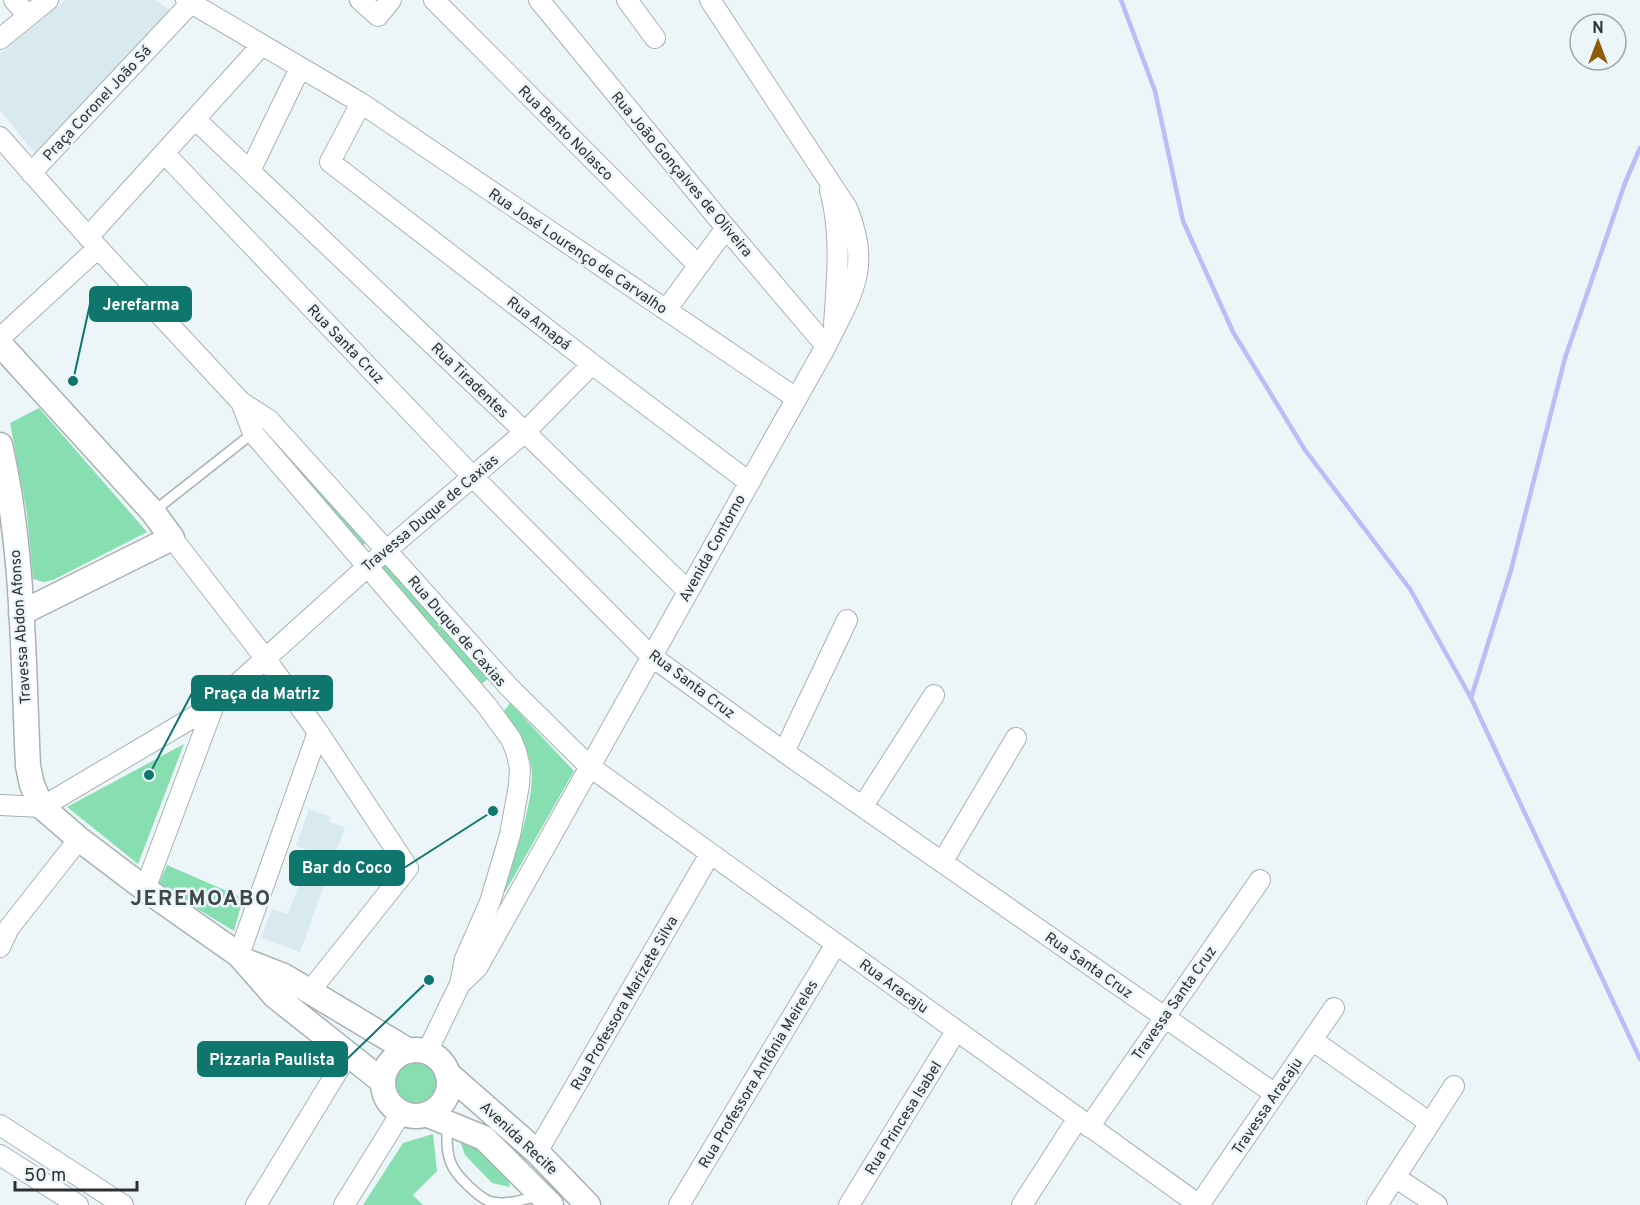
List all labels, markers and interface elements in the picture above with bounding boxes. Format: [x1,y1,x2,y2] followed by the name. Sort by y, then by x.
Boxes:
[1568,12,1628,72] north arrow
[1592,19,1604,39] text: N
[40,42,157,166] street label: Praça Coronel João Sá
[513,82,617,186] street label: Rua Bento Nolasco
[606,88,756,262] street label: Rua João Gonçalves de Oliveira
[484,185,670,319] street label: Rua José Lourenço de Carvalho
[90,287,191,321] callout: Jerefarma
[502,293,574,355] street label: Rua Amapá
[103,296,180,316] text: Jerefarma
[302,301,388,389] street label: Rua Santa Cruz
[426,339,512,423] street label: Rua Tiradentes
[359,451,503,577] street label: Travessa Duque de Caxias
[676,492,751,606] street label: Avenida Contorno
[7,549,36,705] street label: Travessa Abdon Afonso
[402,573,509,691] street label: Rua Duque de Caxias
[644,647,738,724] street label: Rua Santa Cruz
[192,676,332,710] callout: Praça da Matriz
[204,685,320,705] text: Praça da Matriz
[290,851,404,885] callout: Bar do Coco
[302,859,392,879] text: Bar do Coco
[130,886,272,913] district label: JEREMOABO
[567,913,683,1094] street label: Rua Professora Marizete Silva
[1040,929,1136,1004] street label: Rua Santa Cruz
[1129,943,1222,1065] street label: Travessa Santa Cruz
[855,956,931,1019] street label: Rua Aracaju
[695,977,823,1172] street label: Rua Professora Antônia Meireles
[198,1042,347,1076] callout: Pizzaria Paulista
[209,1051,335,1071] text: Pizzaria Paulista
[1229,1055,1308,1159] street label: Travessa Aracaju
[862,1058,947,1179] street label: Rua Princesa Isabel
[475,1098,561,1180] street label: Avenida Recife
[15,1154,136,1192] scale bar
[24,1165,66,1188] text: 50 m

